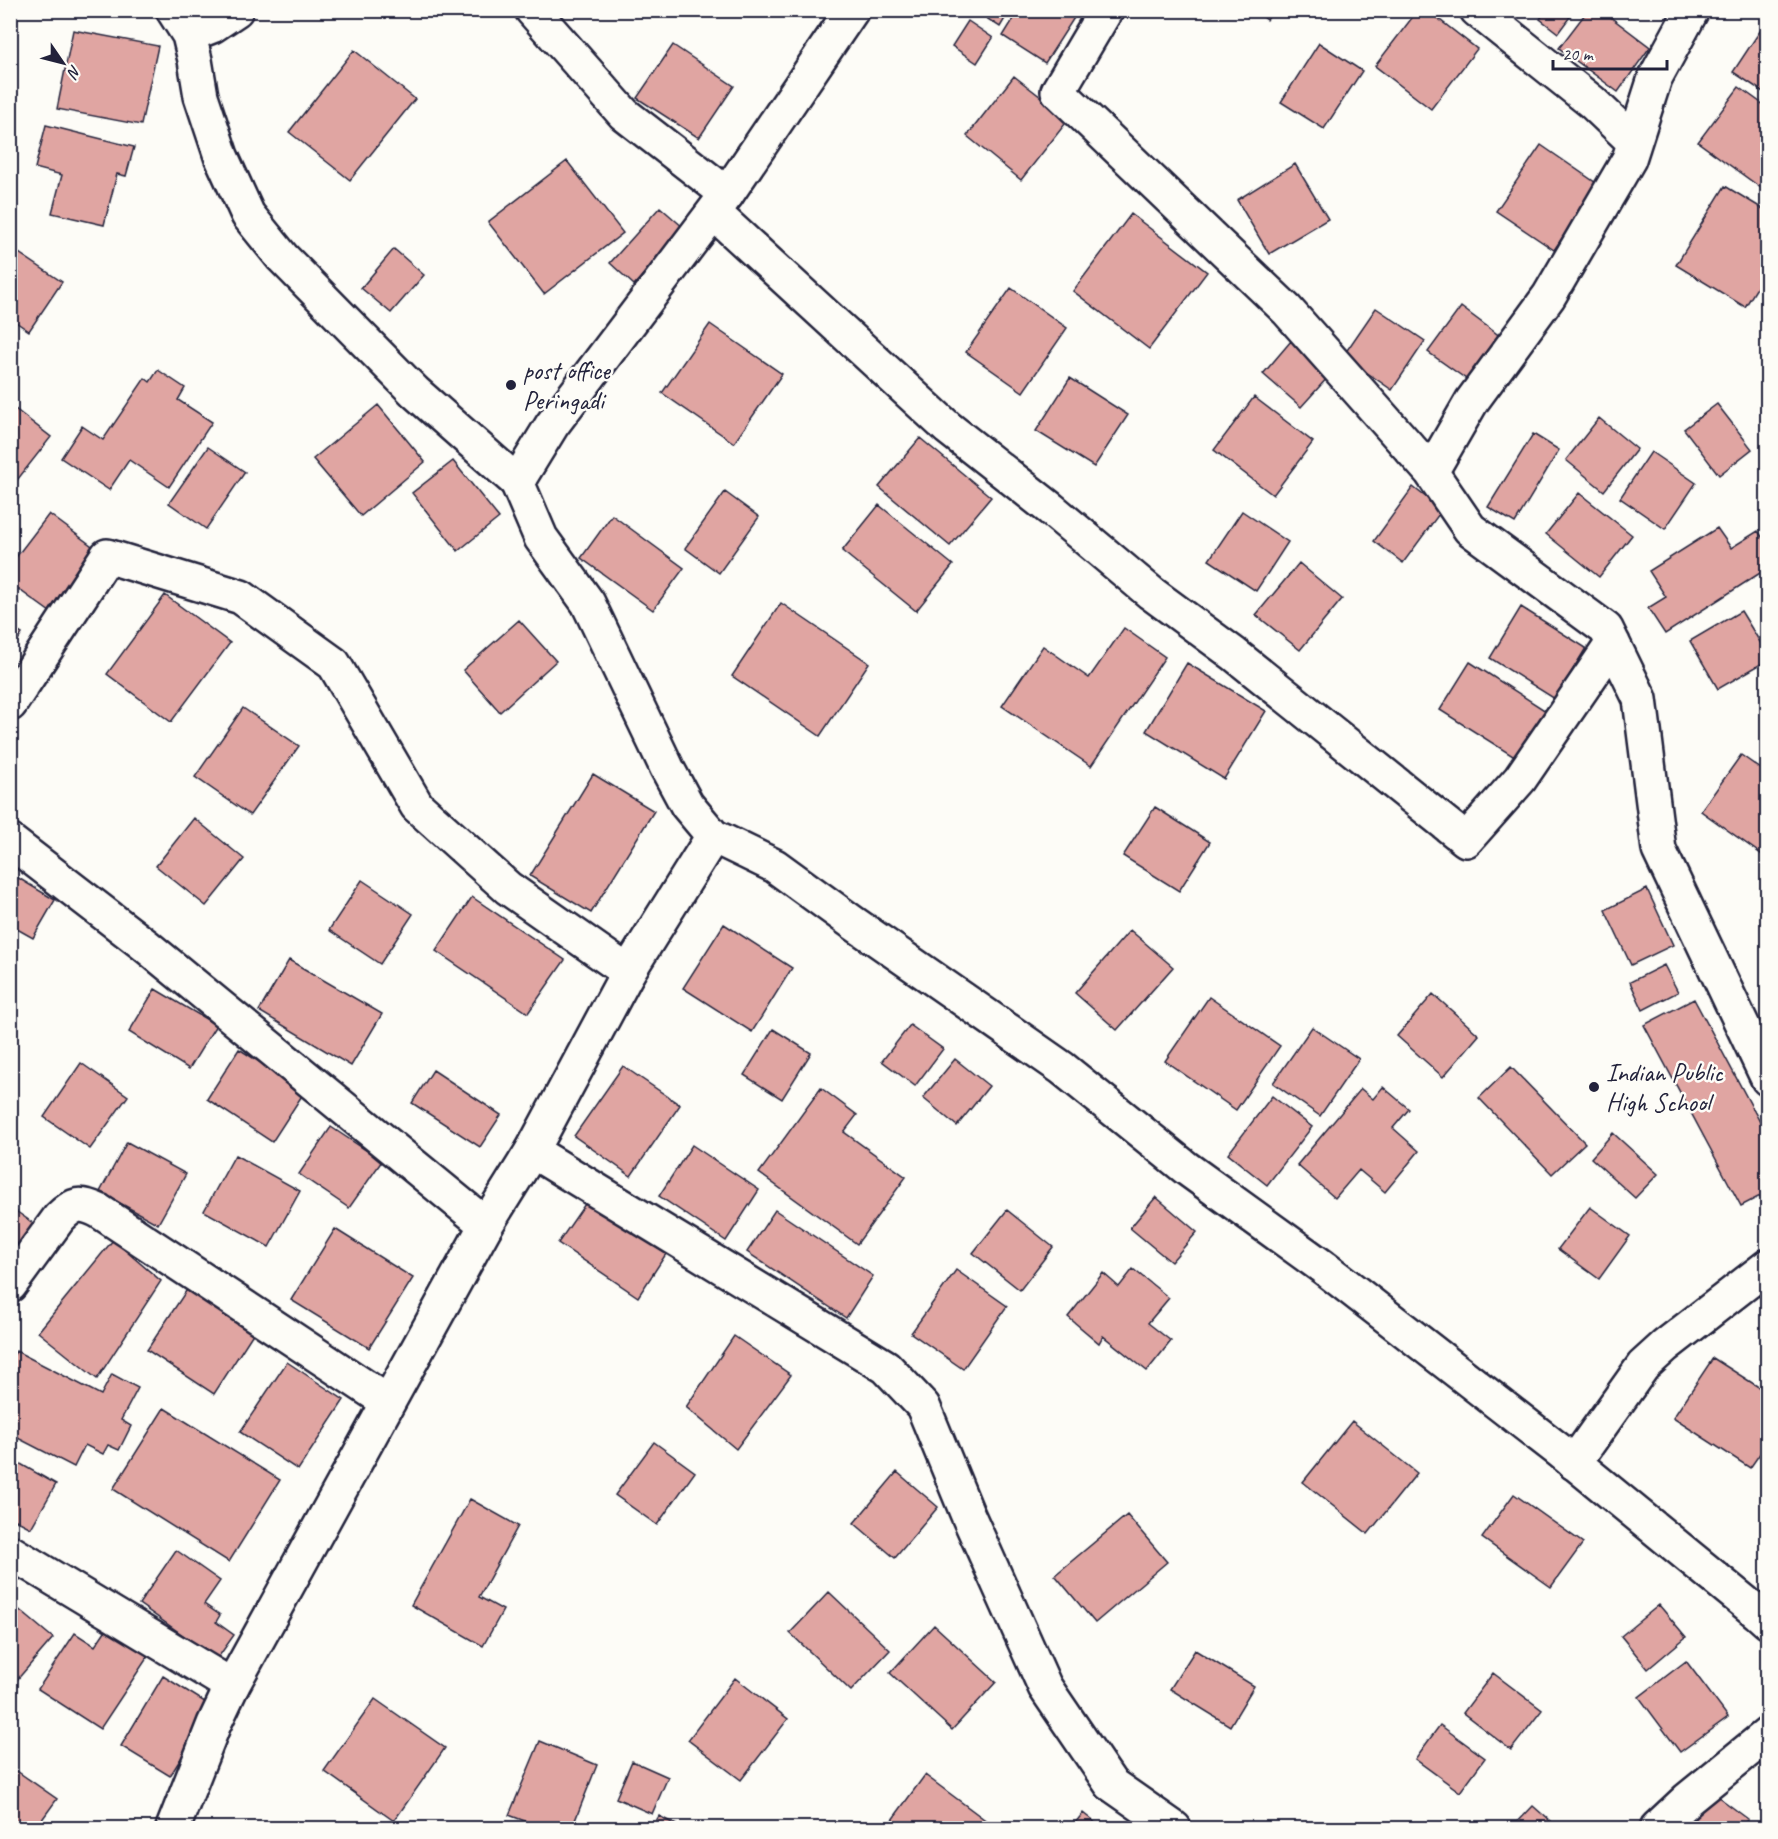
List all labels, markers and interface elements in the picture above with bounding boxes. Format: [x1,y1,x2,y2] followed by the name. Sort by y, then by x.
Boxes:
[33,33,93,93] north arrow
[1553,33,1667,71] scale bar
[1562,43,1595,65] text: 20 m
[62,61,86,83] text: N
[523,354,611,417] place label: post office Peringadi
[504,378,518,392] marker: post office Peringadi
[1606,1056,1724,1119] place label: Indian Public High School
[1587,1080,1601,1094] marker: Indian Public High School

